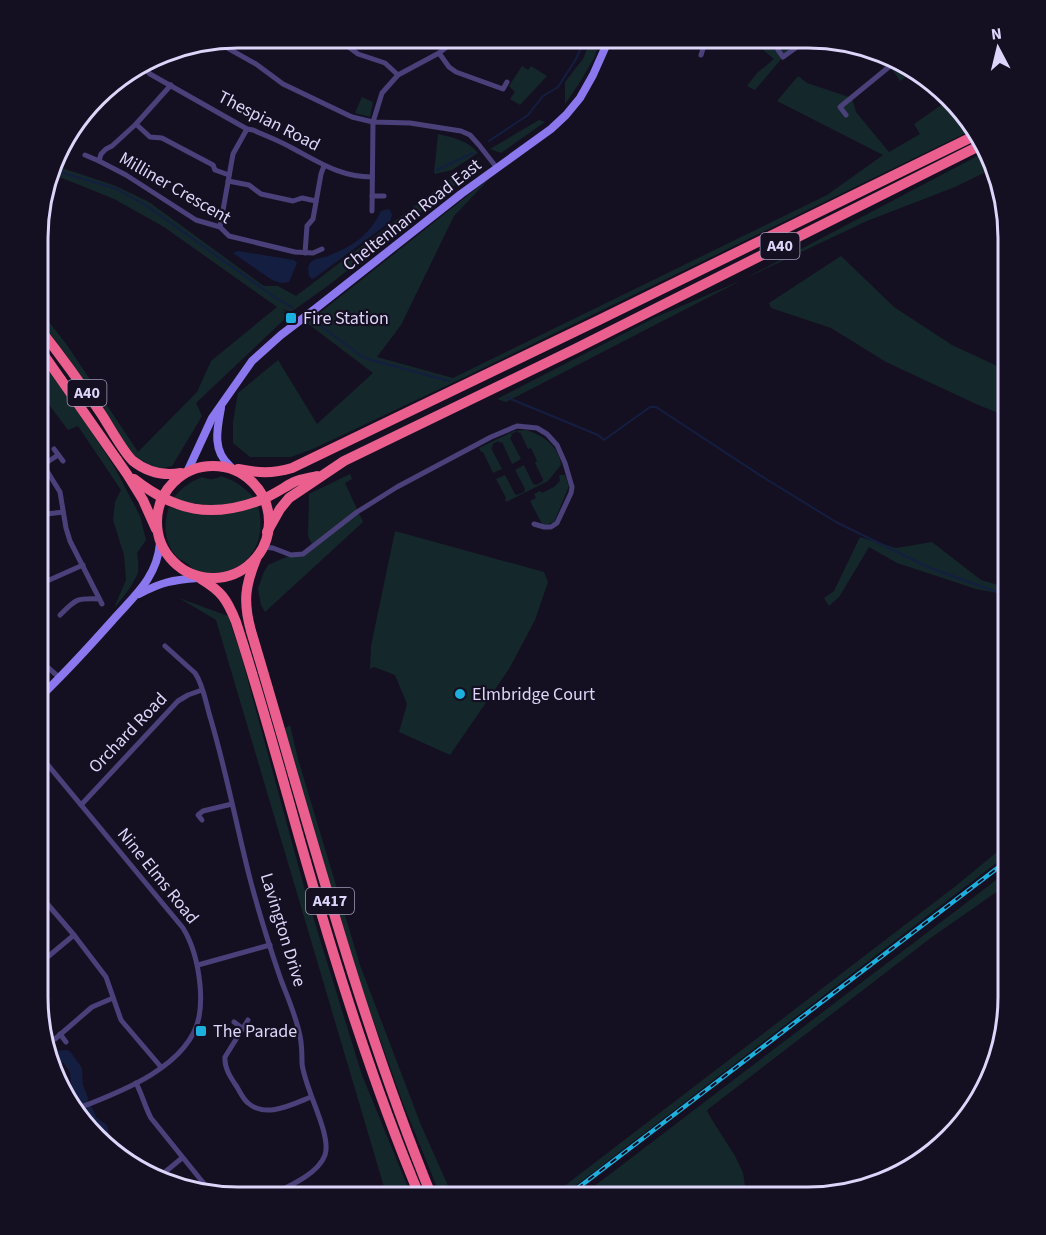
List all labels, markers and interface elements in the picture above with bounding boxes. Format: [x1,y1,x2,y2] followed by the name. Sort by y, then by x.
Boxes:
[968,18,1028,78] north arrow
[990,23,1003,46] text: N
[214,85,324,157] street label: Thespian Road
[115,146,235,230] street label: Milliner Crescent
[337,153,487,277] street label: Cheltenham Road East
[760,233,800,259] road number: A40
[303,306,389,331] place label: Fire Station
[284,311,298,325] marker: Fire Station
[68,380,106,406] road number: A40
[472,682,595,707] place label: Elmbridge Court
[83,687,173,779] street label: Orchard Road
[453,687,467,701] marker: Elmbridge Court
[111,823,205,929] street label: Nine Elms Road
[254,870,312,990] street label: Lavington Drive
[306,888,354,914] road number: A417
[213,1019,297,1044] place label: The Parade
[194,1024,208,1038] marker: The Parade

